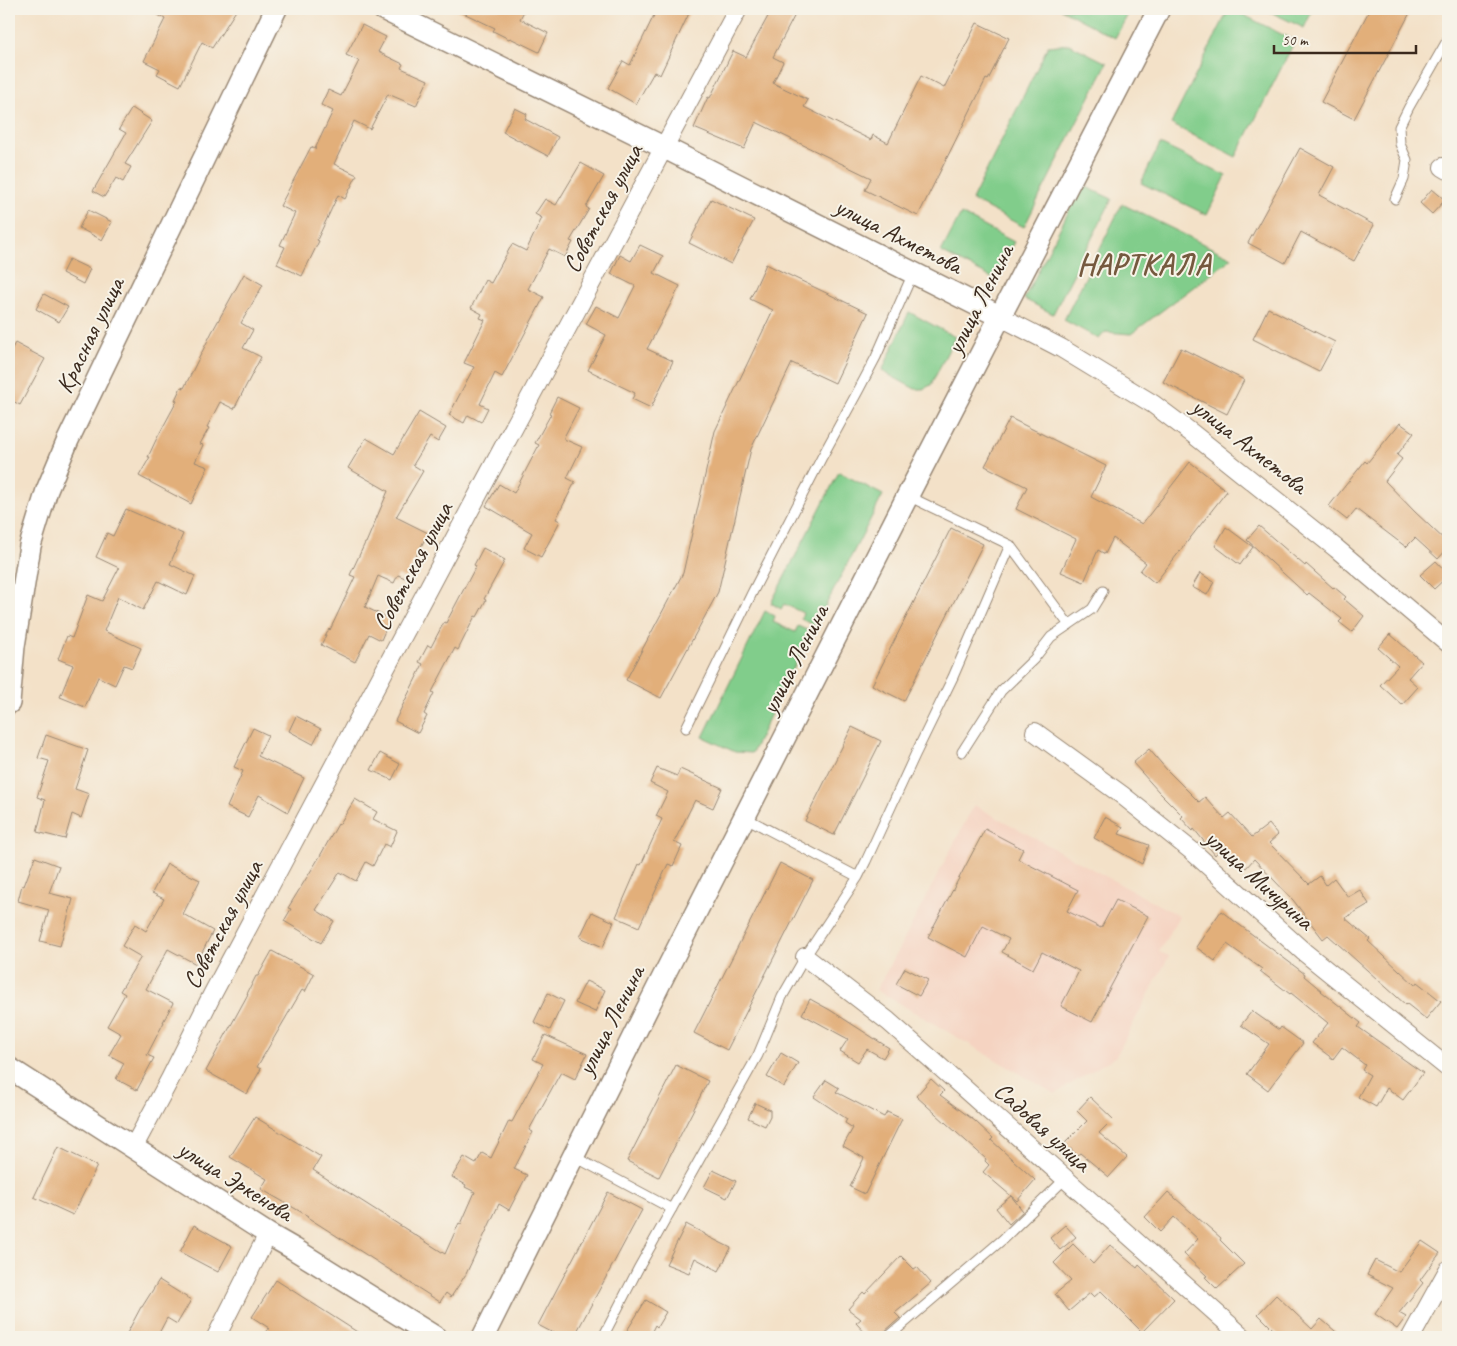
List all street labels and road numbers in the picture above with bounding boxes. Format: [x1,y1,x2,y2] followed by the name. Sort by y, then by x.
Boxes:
[556,137,651,278] street label: Советская улица
[828,189,970,283] street label: улица Ахметова
[938,237,1022,361] street label: улица Ленина
[48,270,133,399] street label: Красная улица
[1183,389,1316,503] street label: улица Ахметова
[366,495,461,636] street label: Советская улица
[753,597,837,721] street label: улица Ленина
[1197,821,1322,939] street label: улица Мичурина
[176,853,271,994] street label: Советская улица
[569,958,653,1082] street label: улица Ленина
[987,1075,1099,1180] street label: Садовая улица
[170,1132,301,1230] street label: улица Эркенова

